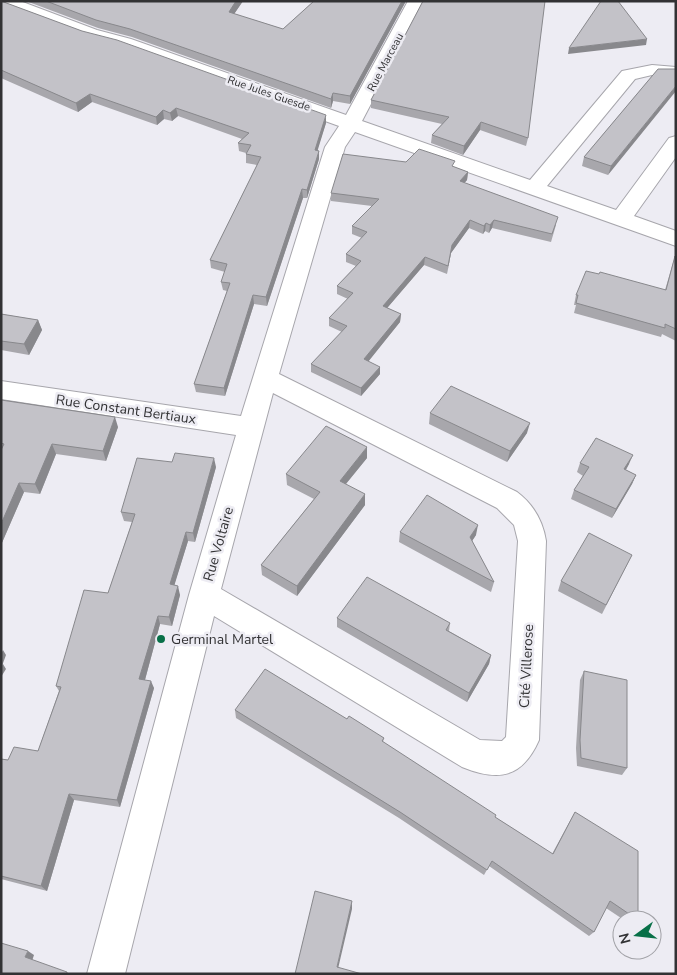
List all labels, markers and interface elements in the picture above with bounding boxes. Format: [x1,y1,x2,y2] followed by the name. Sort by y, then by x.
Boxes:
[364,30,407,94] street label: Rue Marceau
[225,72,312,115] street label: Rue Jules Guesde
[55,390,198,429] street label: Rue Constant Bertiaux
[199,505,238,584] street label: Rue Voltaire
[515,624,538,708] street label: Cité Villerose
[171,630,274,649] place label: Germinal Martel
[155,633,167,645] marker: Germinal Martel
[612,910,662,960] north arrow
[614,931,635,946] text: N

